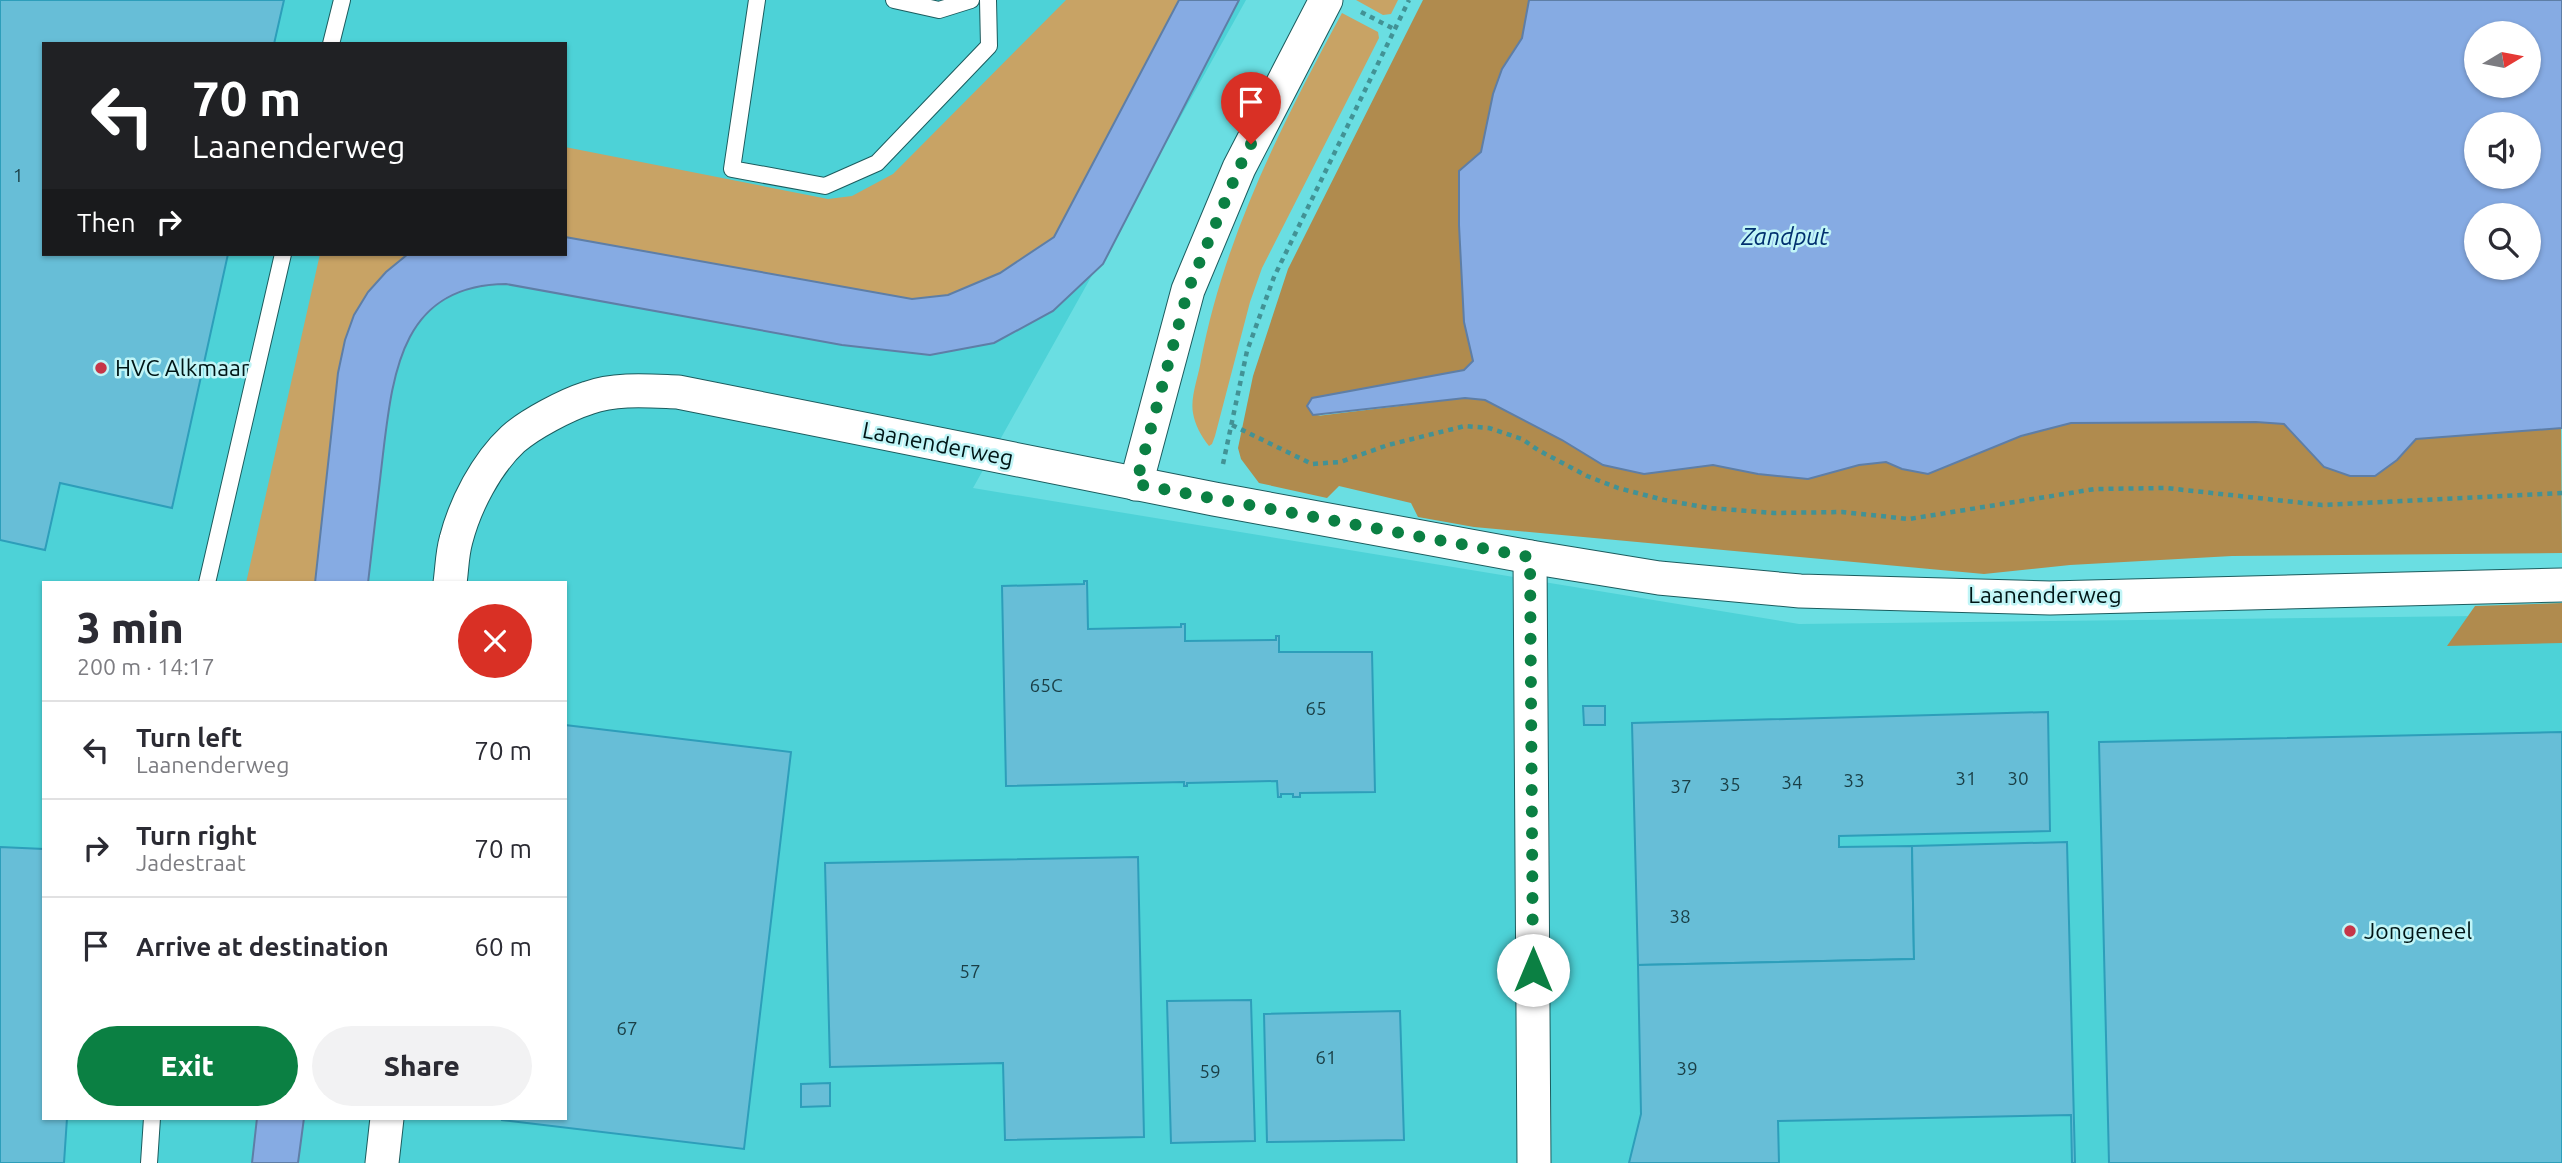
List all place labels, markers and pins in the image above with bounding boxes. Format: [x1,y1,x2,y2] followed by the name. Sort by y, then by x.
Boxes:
[1221,72,1281,144] pin
[115,355,250,380] place label: HVC Alkmaar
[93,360,109,376] marker: HVC Alkmaar
[2364,918,2472,943] place label: Jongeneel
[2342,923,2358,939] marker: Jongeneel

